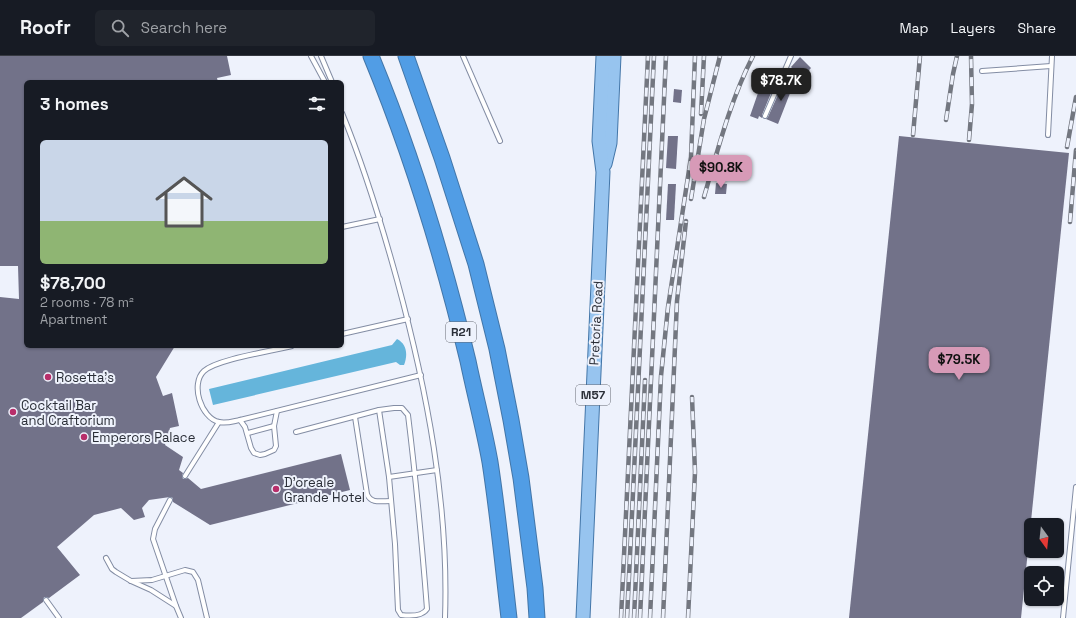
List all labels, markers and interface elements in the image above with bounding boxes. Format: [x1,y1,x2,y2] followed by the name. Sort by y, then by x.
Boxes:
[95,10,375,46] search box
[20,15,71,40] text: Roofr
[109,17,131,39] icon: search
[141,18,227,37] text: Search here
[899,19,929,37] text: Map
[951,19,995,37] text: Layers
[1017,19,1056,37] text: Share
[748,68,814,102] pin: $78.7K
[760,72,802,89] text: $78.7K
[40,93,109,115] text: 3 homes
[306,93,328,115] icon: filters
[688,155,754,189] pin: $90.8K
[699,159,743,176] text: $90.8K
[148,166,220,238] icon: home
[40,272,106,294] text: $78,700
[585,280,607,366] street label: Pretoria Road
[40,294,134,311] text: 2 rooms · 78 m²
[40,311,108,328] text: Apartment
[446,322,476,342] road number: R21
[926,347,992,381] pin: $79.5K
[938,351,980,368] text: $79.5K
[56,369,114,386] place label: Rosetta's
[43,372,53,382] marker: Rosetta's
[576,385,610,405] road number: M57
[21,397,115,429] place label: Cocktail Bar and Craftorium
[8,407,18,417] marker: Cocktail Bar and Craftorium
[92,429,195,446] place label: Emperors Palace
[79,432,89,442] marker: Emperors Palace
[284,474,365,506] place label: D'oreale Grande Hotel
[271,484,281,494] marker: D'oreale Grande Hotel
[1024,518,1064,558] north arrow
[1024,518,1064,606] map controls
[1024,566,1064,606] button: locate

